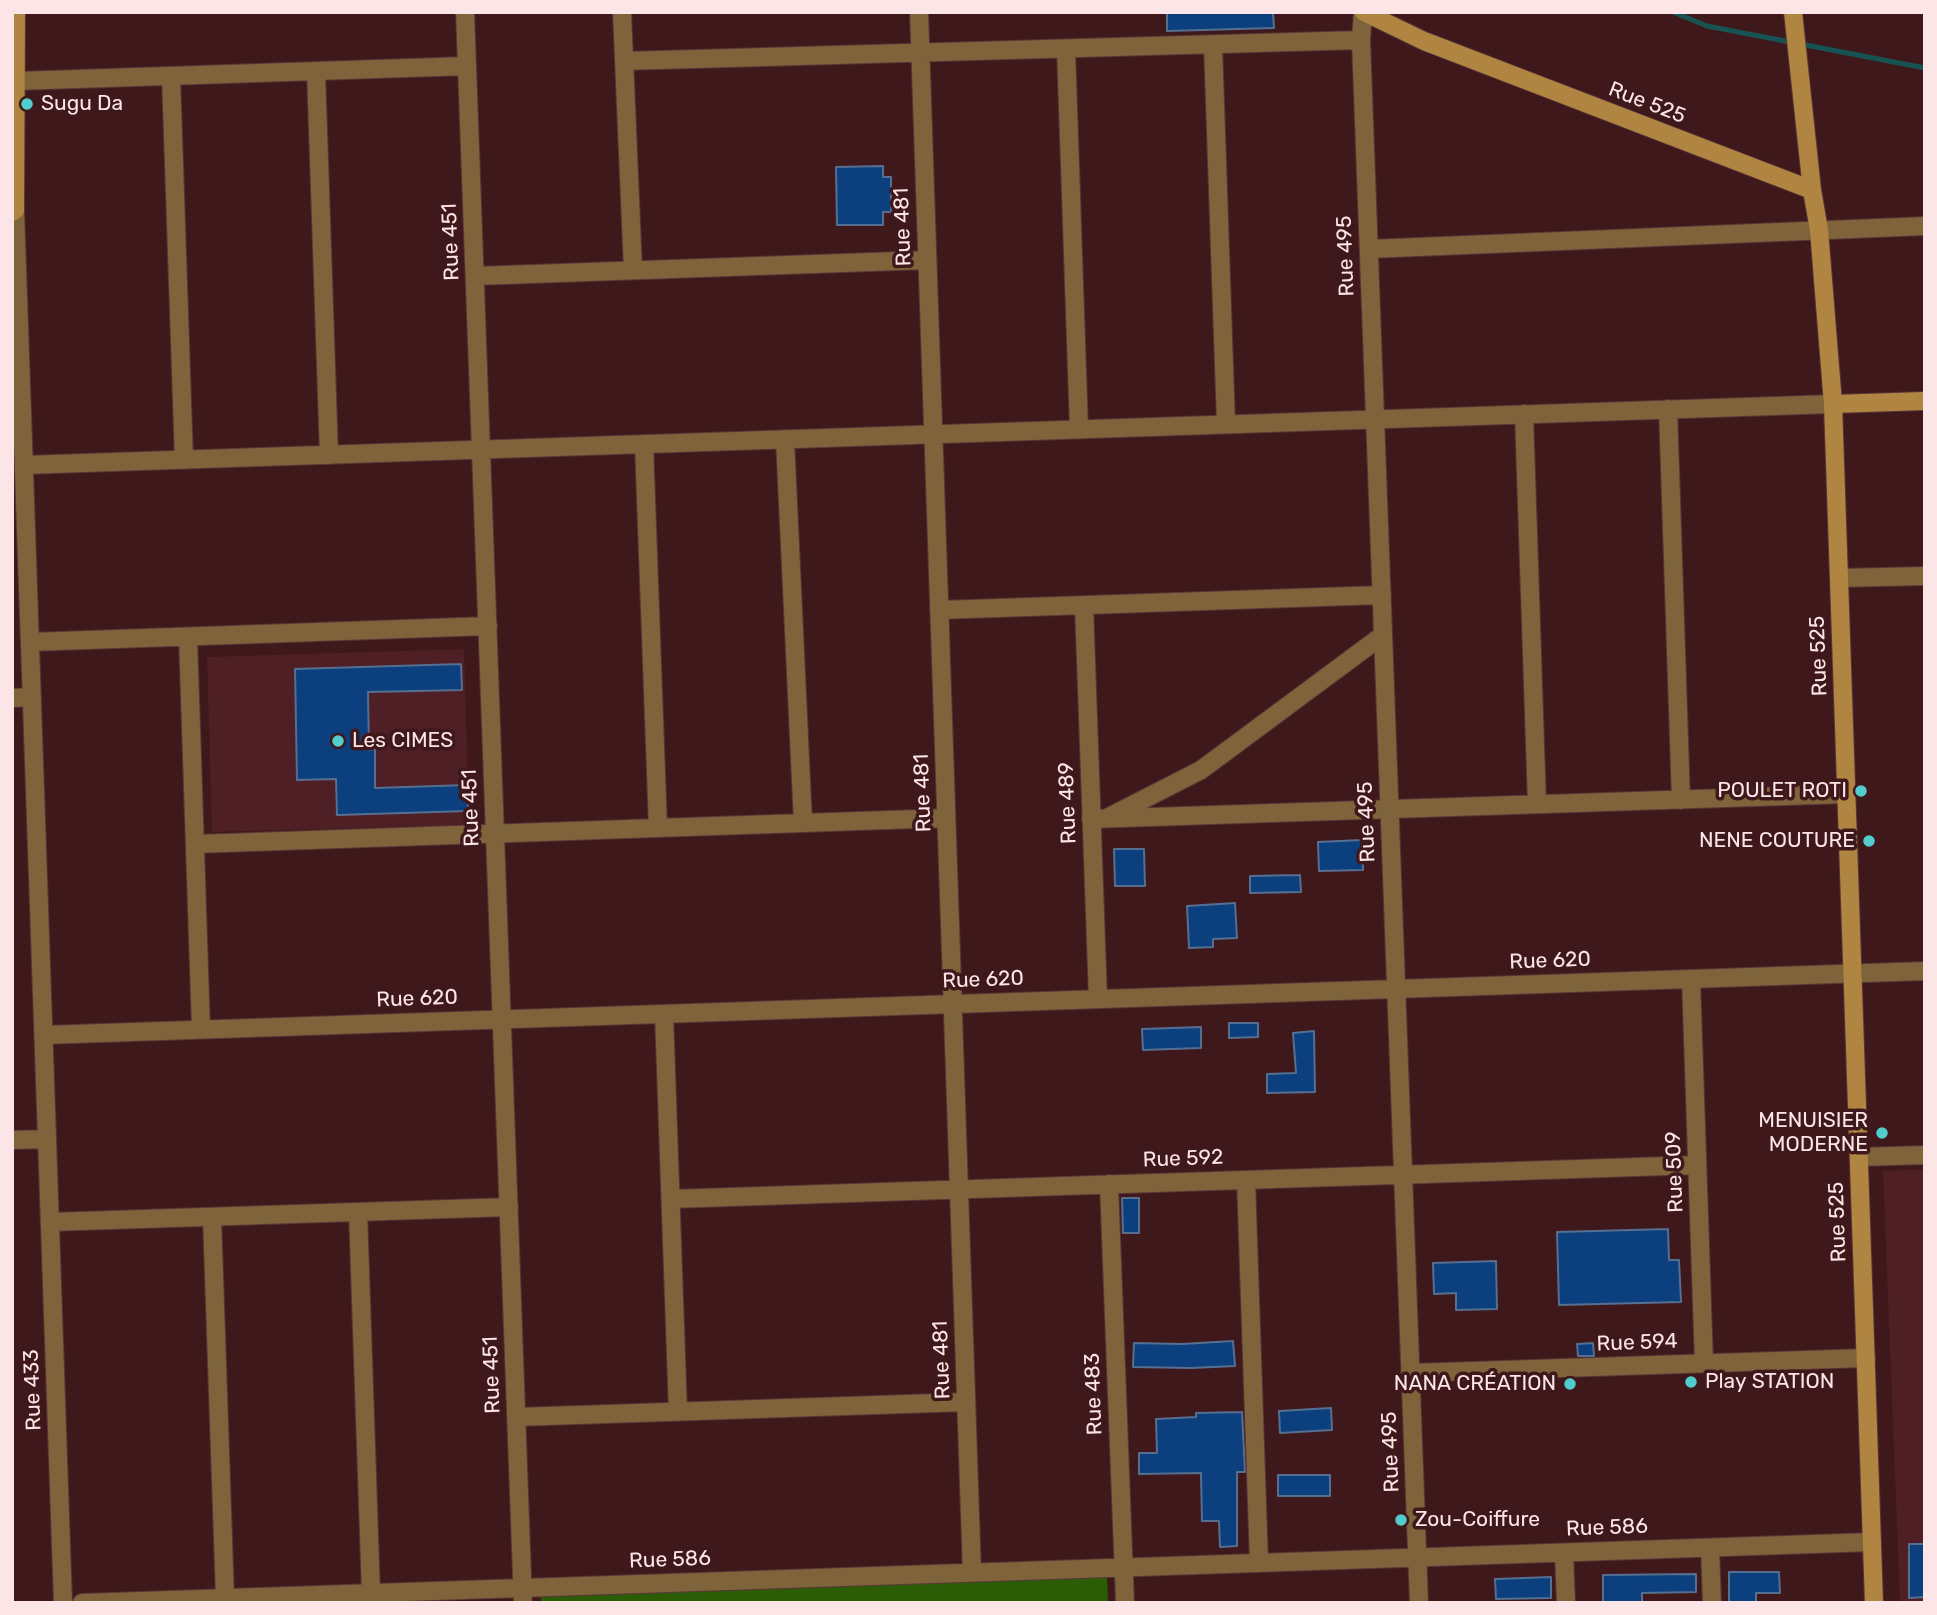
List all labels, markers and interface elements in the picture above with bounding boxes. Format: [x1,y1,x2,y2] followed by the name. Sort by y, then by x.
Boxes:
[1605,77,1689,129] street label: Rue 525
[41,91,123,117] place label: Sugu Da
[19,96,35,112] marker: Sugu Da
[889,187,917,267] street label: Rue 481
[437,203,465,281] street label: Rue 451
[1332,215,1360,297] street label: Rue 495
[1805,615,1833,697] street label: Rue 525
[352,728,453,754] place label: Les CIMES
[330,733,346,749] marker: Les CIMES
[909,753,937,833] street label: Rue 481
[1054,762,1082,844] street label: Rue 489
[457,769,485,847] street label: Rue 451
[1717,778,1847,804] place label: POULET ROTI
[1353,781,1381,863] street label: Rue 495
[1853,783,1869,799] marker: POULET ROTI
[1699,828,1855,854] place label: NENE COUTURE
[1861,833,1877,849] marker: NENE COUTURE
[1509,947,1591,975] street label: Rue 620
[942,966,1024,994] street label: Rue 620
[376,985,458,1013] street label: Rue 620
[1758,1108,1868,1158] place label: MENUISIER MODERNE
[1874,1125,1890,1141] marker: MENUISIER MODERNE
[1661,1131,1689,1213] street label: Rue 509
[1142,1145,1224,1173] street label: Rue 592
[1824,1181,1852,1263] street label: Rue 525
[928,1320,956,1400] street label: Rue 481
[1596,1329,1678,1357] street label: Rue 594
[478,1336,506,1414] street label: Rue 451
[19,1349,47,1431] street label: Rue 433
[1080,1352,1108,1436] street label: Rue 483
[1705,1369,1834,1395] place label: Play STATION
[1394,1371,1556,1397] place label: NANA CRÉATION
[1683,1374,1699,1390] marker: Play STATION
[1562,1376,1578,1392] marker: NANA CRÉATION
[1377,1411,1405,1493] street label: Rue 495
[1415,1507,1540,1533] place label: Zou-Coiffure
[1393,1512,1409,1528] marker: Zou-Coiffure
[1566,1514,1648,1542] street label: Rue 586
[629,1546,711,1574] street label: Rue 586

